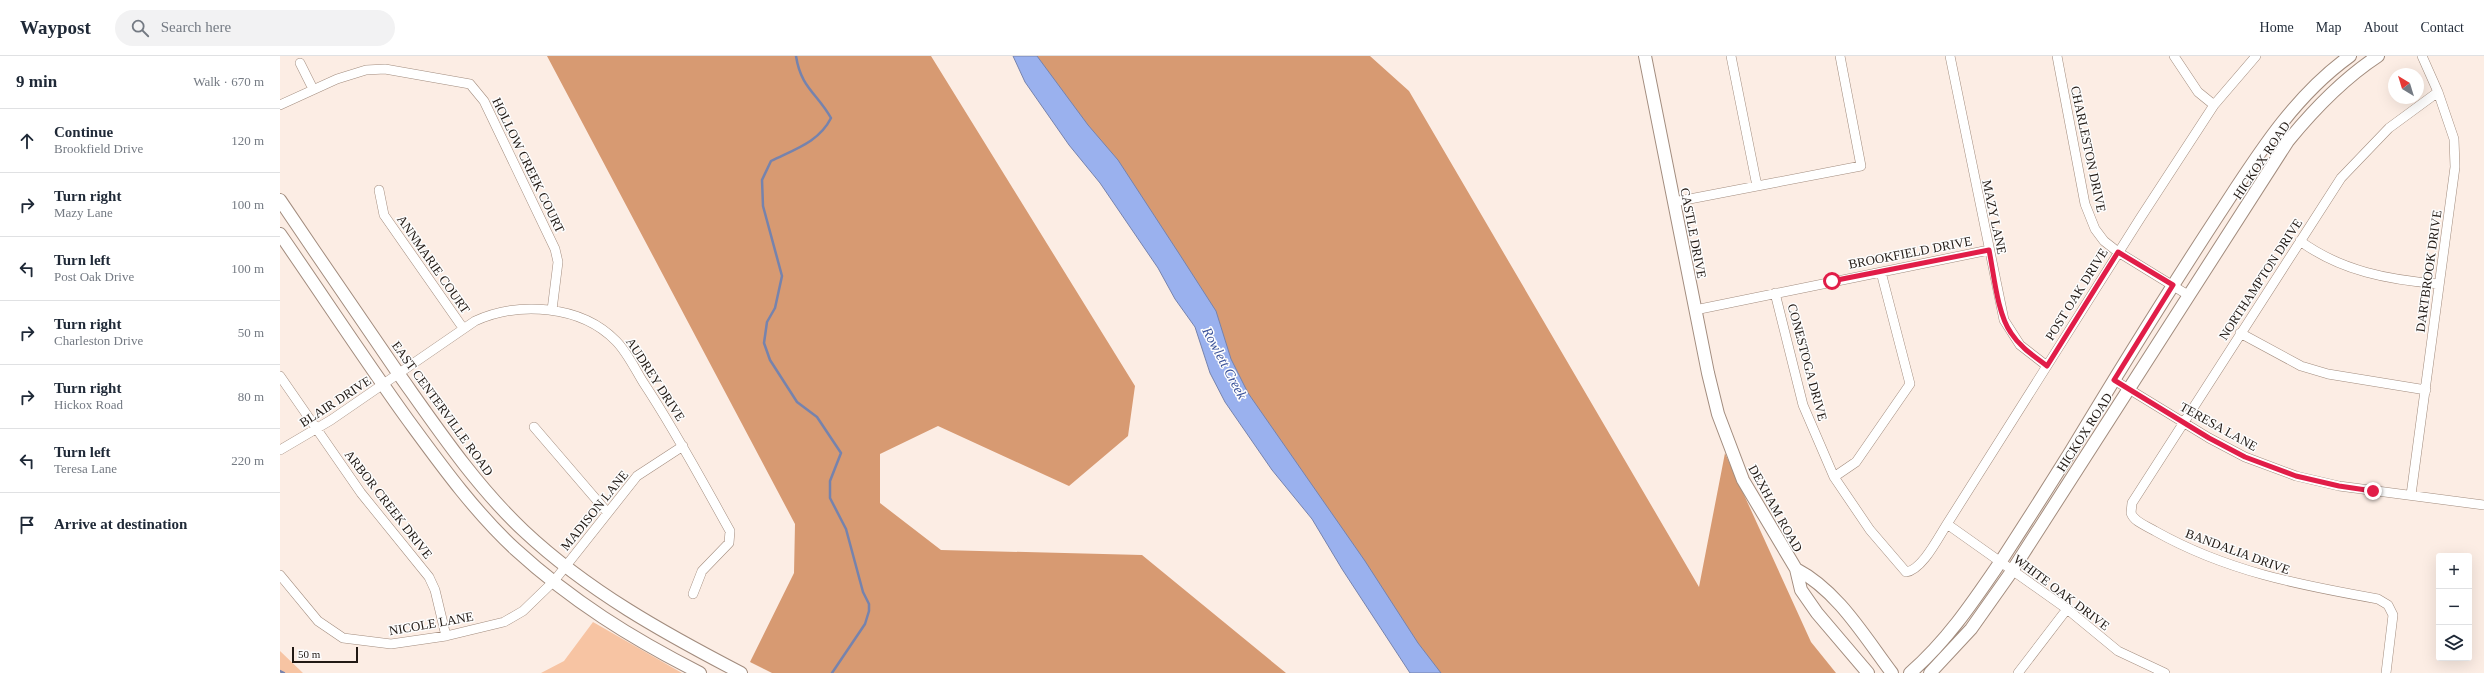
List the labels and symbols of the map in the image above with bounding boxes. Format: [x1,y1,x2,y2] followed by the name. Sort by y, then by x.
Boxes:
[2388,68,2424,104] north arrow
[2068,85,2109,214] street label: CHARLESTON DRIVE
[489,95,568,235] street label: HOLLOW CREEK COURT
[2230,119,2293,202] street label: HICKOX ROAD
[1979,179,2010,256] street label: MAZY LANE
[1677,186,1710,280] street label: CASTLE DRIVE
[2413,209,2444,333] street label: DARTBROOK DRIVE
[394,212,473,316] street label: ANNMARIE COURT
[2216,216,2305,343] street label: NORTHAMPTON DRIVE
[1847,233,1973,272] street label: BROOKFIELD DRIVE
[2042,245,2111,343] street label: POST OAK DRIVE
[1823,272,1841,290] route start
[1785,302,1830,422] street label: CONESTOGA DRIVE
[1199,324,1250,402] water label: Rowlett Creek
[623,335,688,424] street label: AUDREY DRIVE
[389,338,496,478] street label: EAST CENTERVILLE ROAD
[297,373,374,430] street label: BLAIR DRIVE
[2053,390,2115,474] street label: HICKOX ROAD
[2177,399,2260,454] street label: TERESA LANE
[342,447,436,562] street label: ARBOR CREEK DRIVE
[1745,462,1806,554] street label: DEXHAM ROAD
[558,467,631,553] street label: MADISON LANE
[2364,482,2382,500] route end
[2184,526,2292,577] street label: BANDALIA DRIVE
[2011,551,2113,633] street label: WHITE OAK DRIVE
[388,609,475,638] street label: NICOLE LANE
[292,645,358,664] scale bar

